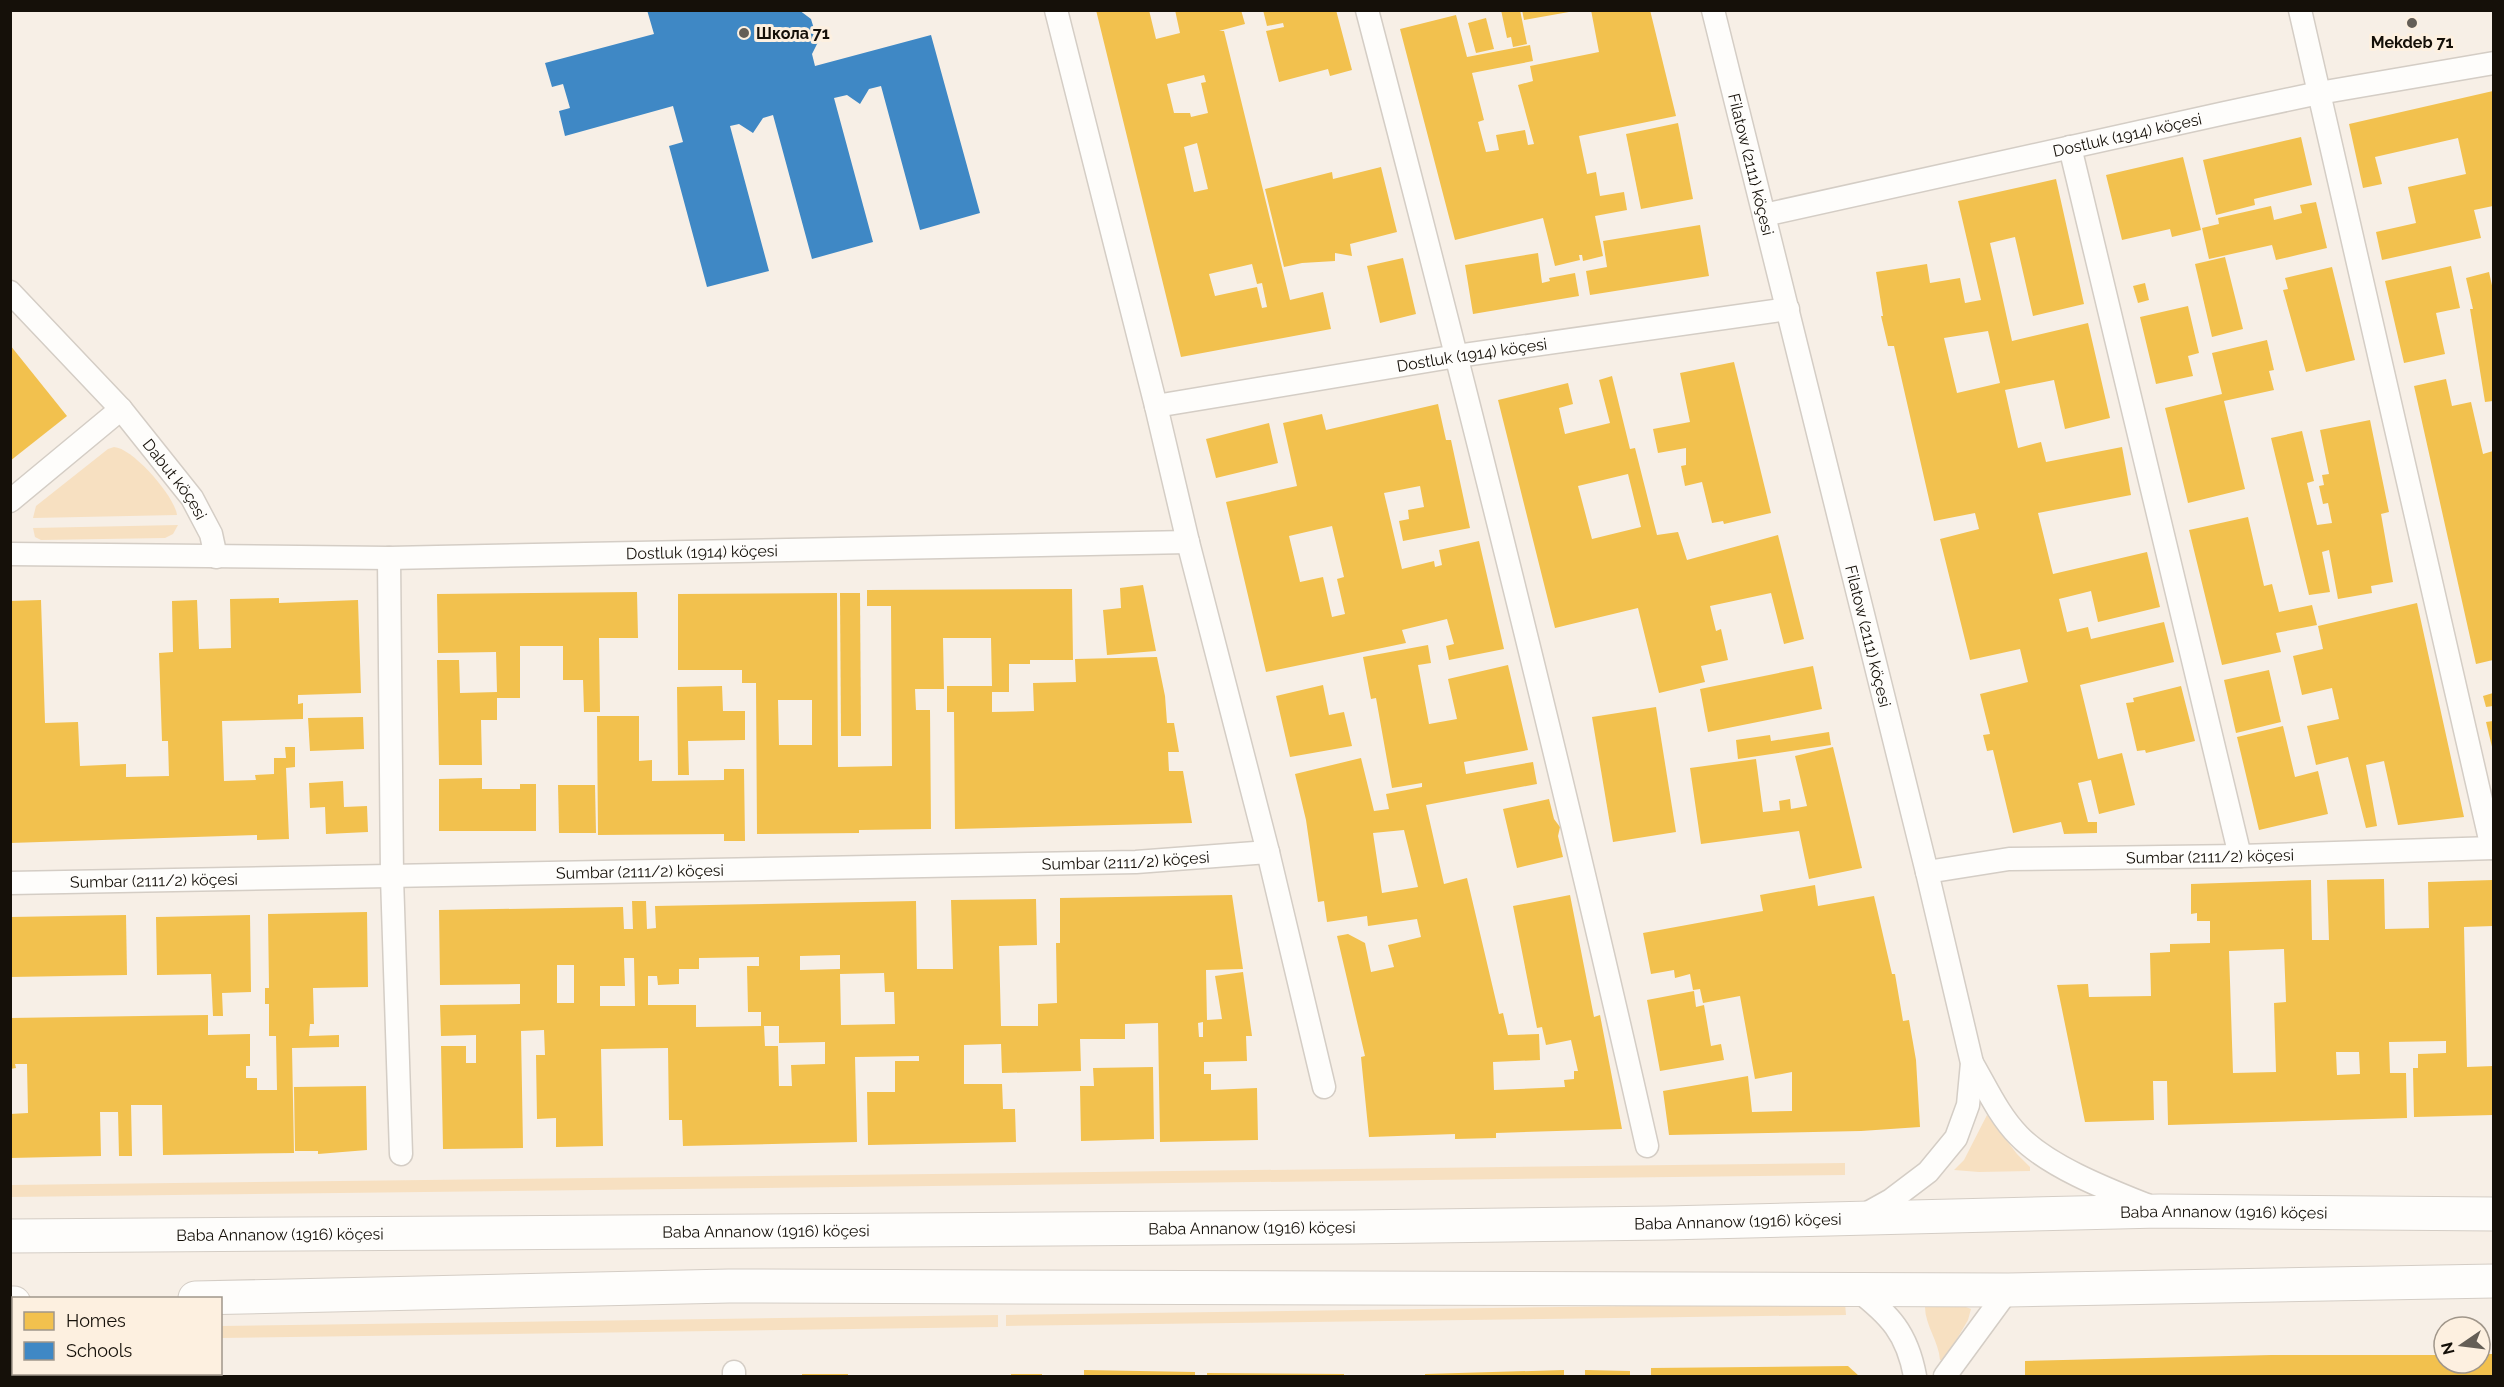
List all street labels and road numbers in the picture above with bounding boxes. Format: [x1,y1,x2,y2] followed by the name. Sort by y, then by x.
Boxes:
[1725,91,1778,237] street label: Filatow (2111) köçesi
[2051,109,2204,160] street label: Dostluk (1914) köçesi
[1395,334,1548,375] street label: Dostluk (1914) köçesi
[139,435,211,523] street label: Dabut köçesi
[626,541,778,563] street label: Dostluk (1914) köçesi
[1842,563,1895,709] street label: Filatow (2111) köçesi
[2126,845,2294,867] street label: Sumbar (2111/2) köçesi
[1042,847,1210,873] street label: Sumbar (2111/2) köçesi
[556,860,724,882] street label: Sumbar (2111/2) köçesi
[70,869,238,891] street label: Sumbar (2111/2) köçesi
[2120,1201,2328,1222] street label: Baba Annanow (1916) köçesi
[1634,1209,1842,1233] street label: Baba Annanow (1916) köçesi
[1148,1217,1356,1238] street label: Baba Annanow (1916) köçesi
[662,1221,870,1241] street label: Baba Annanow (1916) köçesi
[176,1224,384,1244] street label: Baba Annanow (1916) köçesi

